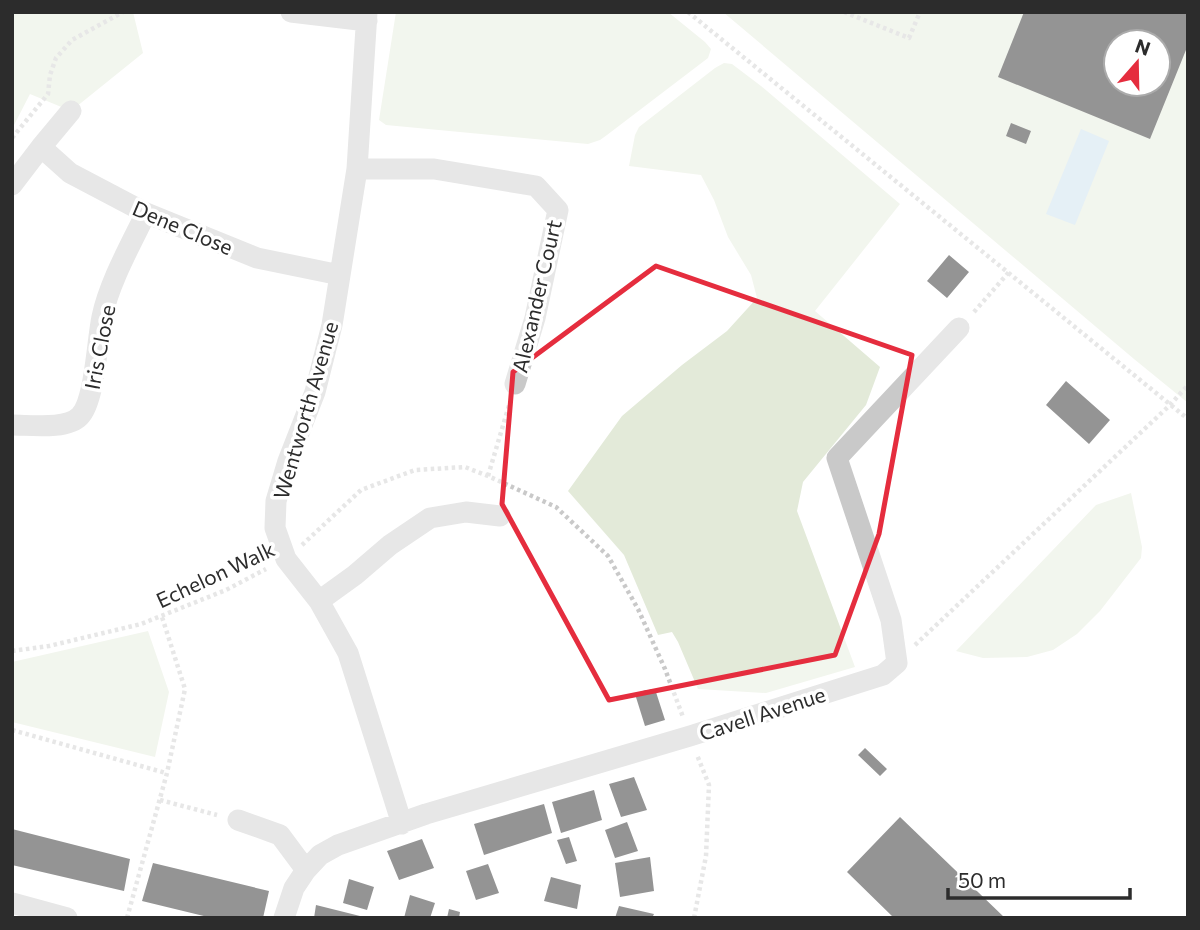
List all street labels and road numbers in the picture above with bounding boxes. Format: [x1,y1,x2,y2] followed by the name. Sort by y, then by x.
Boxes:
[129,195,237,259] street label: Dene Close
[506,217,566,375] street label: Alexander Court
[79,302,119,392] street label: Iris Close
[268,318,342,502] street label: Wentworth Avenue
[152,536,278,612] street label: Echelon Walk
[696,681,828,745] street label: Cavell Avenue

